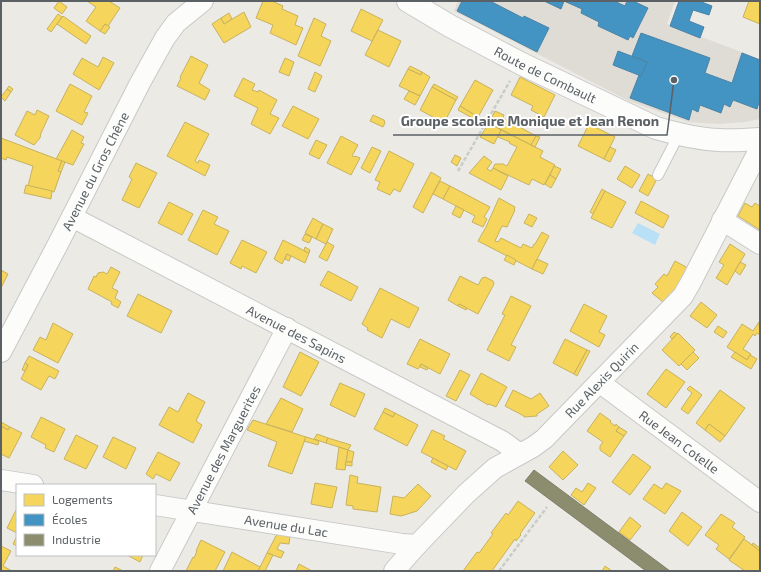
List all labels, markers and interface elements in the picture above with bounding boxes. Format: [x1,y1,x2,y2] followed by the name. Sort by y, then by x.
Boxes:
[492,43,599,106] street label: Route de Combault
[58,109,132,233] street label: Avenue du Gros Chêne
[393,109,667,135] callout: Groupe scolaire Monique et Jean Renon
[401,112,659,129] text: Groupe scolaire Monique et Jean Renon
[244,301,349,366] street label: Avenue des Sapins
[561,339,642,421] street label: Rue Alexis Quirin
[183,383,264,517] street label: Avenue des Marguerites
[636,407,722,477] street label: Rue Jean Cotelle
[16,484,156,556] legend
[52,492,113,506] text: Logements
[243,511,329,540] street label: Avenue du Lac
[52,512,87,526] text: Écoles
[52,532,101,546] text: Industrie

